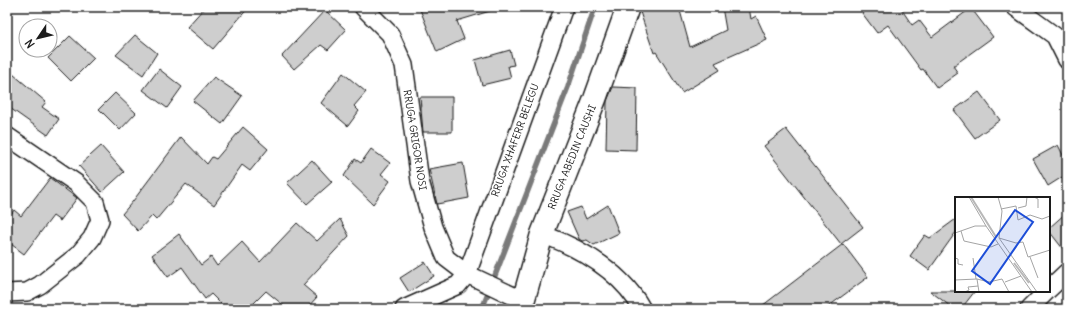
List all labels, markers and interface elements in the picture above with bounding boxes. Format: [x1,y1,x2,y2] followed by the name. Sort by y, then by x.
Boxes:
[18,18,58,58] north arrow
[22,37,38,51] text: N
[488,82,542,198] street label: RRUGA XHAFERR BELEGU
[401,89,429,191] street label: RRUGA GRIGOR NOSI
[545,103,599,211] street label: RRUGA ABEDIN CAUSHI
[955,197,1050,292] inset map

